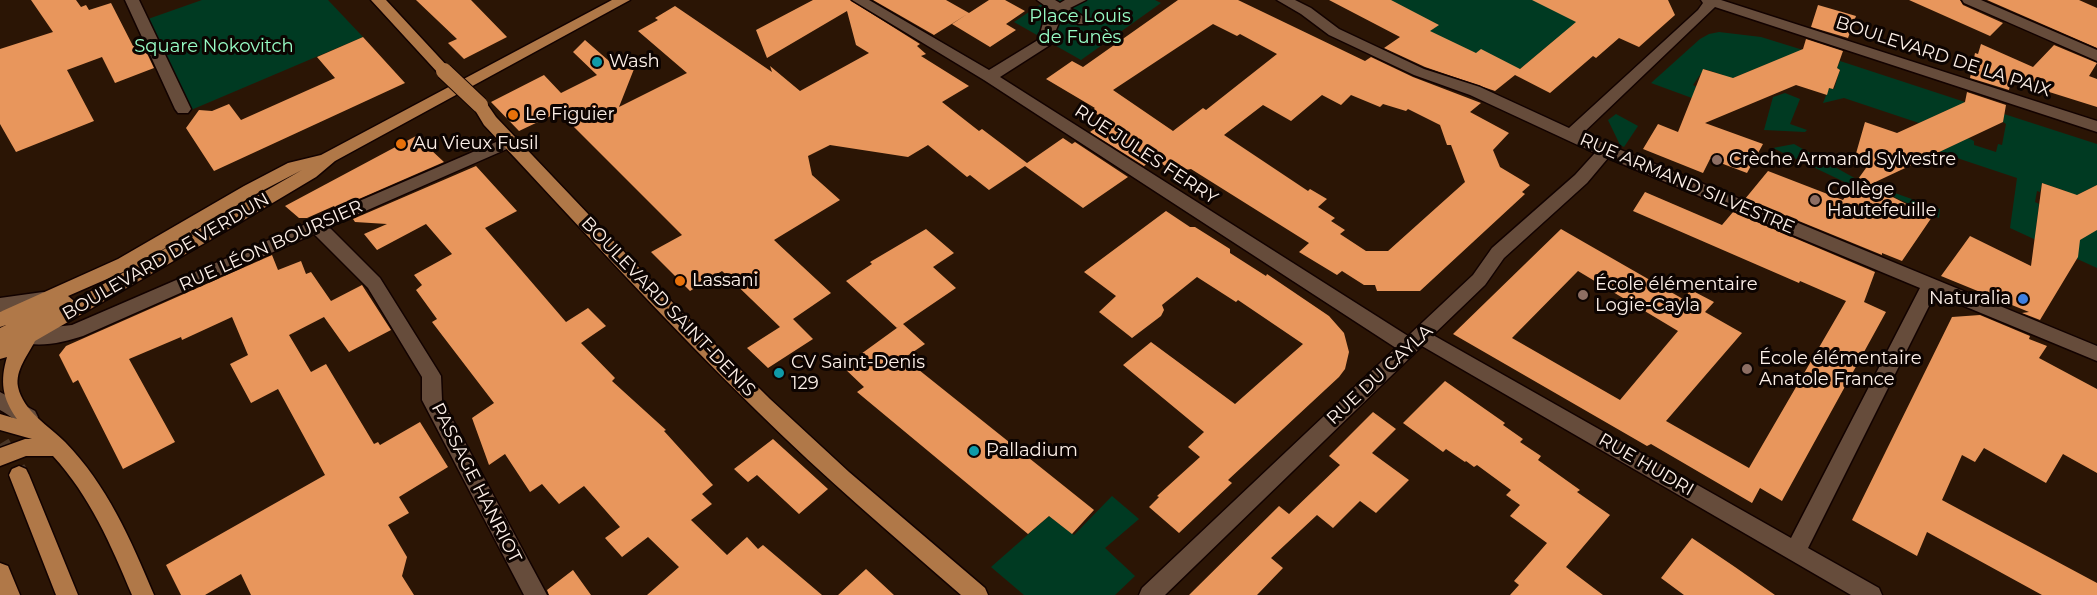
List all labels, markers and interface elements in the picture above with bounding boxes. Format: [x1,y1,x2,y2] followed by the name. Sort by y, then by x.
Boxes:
[1029,6,1131,48] park label: Place Louis de Funès
[1833,12,2053,102] street label: BOULEVARD DE LA PAIX
[134,36,294,58] park label: Square Nokovitch
[609,51,660,73] place label: Wash
[590,55,604,69] marker: Wash
[1070,101,1222,209] street label: RUE JULES FERRY
[525,104,615,126] place label: Le Figuier
[506,108,520,122] marker: Le Figuier
[1576,129,1798,239] street label: RUE ARMAND SILVESTRE
[413,133,539,155] place label: Au Vieux Fusil
[394,137,408,151] marker: Au Vieux Fusil
[1729,149,1956,171] place label: Crèche Armand Sylvestre
[1710,153,1724,167] marker: Crèche Armand Sylvestre
[1827,179,1936,222] place label: Collège Hautefeuille
[59,189,273,325] street label: BOULEVARD DE VERDUN
[1808,193,1822,207] marker: Collège Hautefeuille
[176,196,366,296] street label: RUE LÉON BOURSIER
[576,213,760,401] street label: BOULEVARD SAINT-DENIS
[692,270,758,292] place label: Lassani
[673,274,687,288] marker: Lassani
[1595,274,1758,316] place label: École élémentaire Logie-Cayla
[1576,288,1590,302] marker: École élémentaire Logie-Cayla
[1929,288,2011,310] place label: Naturalia
[2016,292,2030,306] marker: Naturalia
[1323,320,1437,430] street label: RUE DU CAYLA
[1759,348,1922,391] place label: École élémentaire Anatole France
[791,352,925,394] place label: CV Saint-Denis 129
[1740,362,1754,376] marker: École élémentaire Anatole France
[772,366,786,380] marker: CV Saint-Denis 129
[426,399,526,567] street label: PASSAGE HANRIOT
[1595,429,1697,501] street label: RUE HUDRI
[986,440,1078,462] place label: Palladium
[967,444,981,458] marker: Palladium

